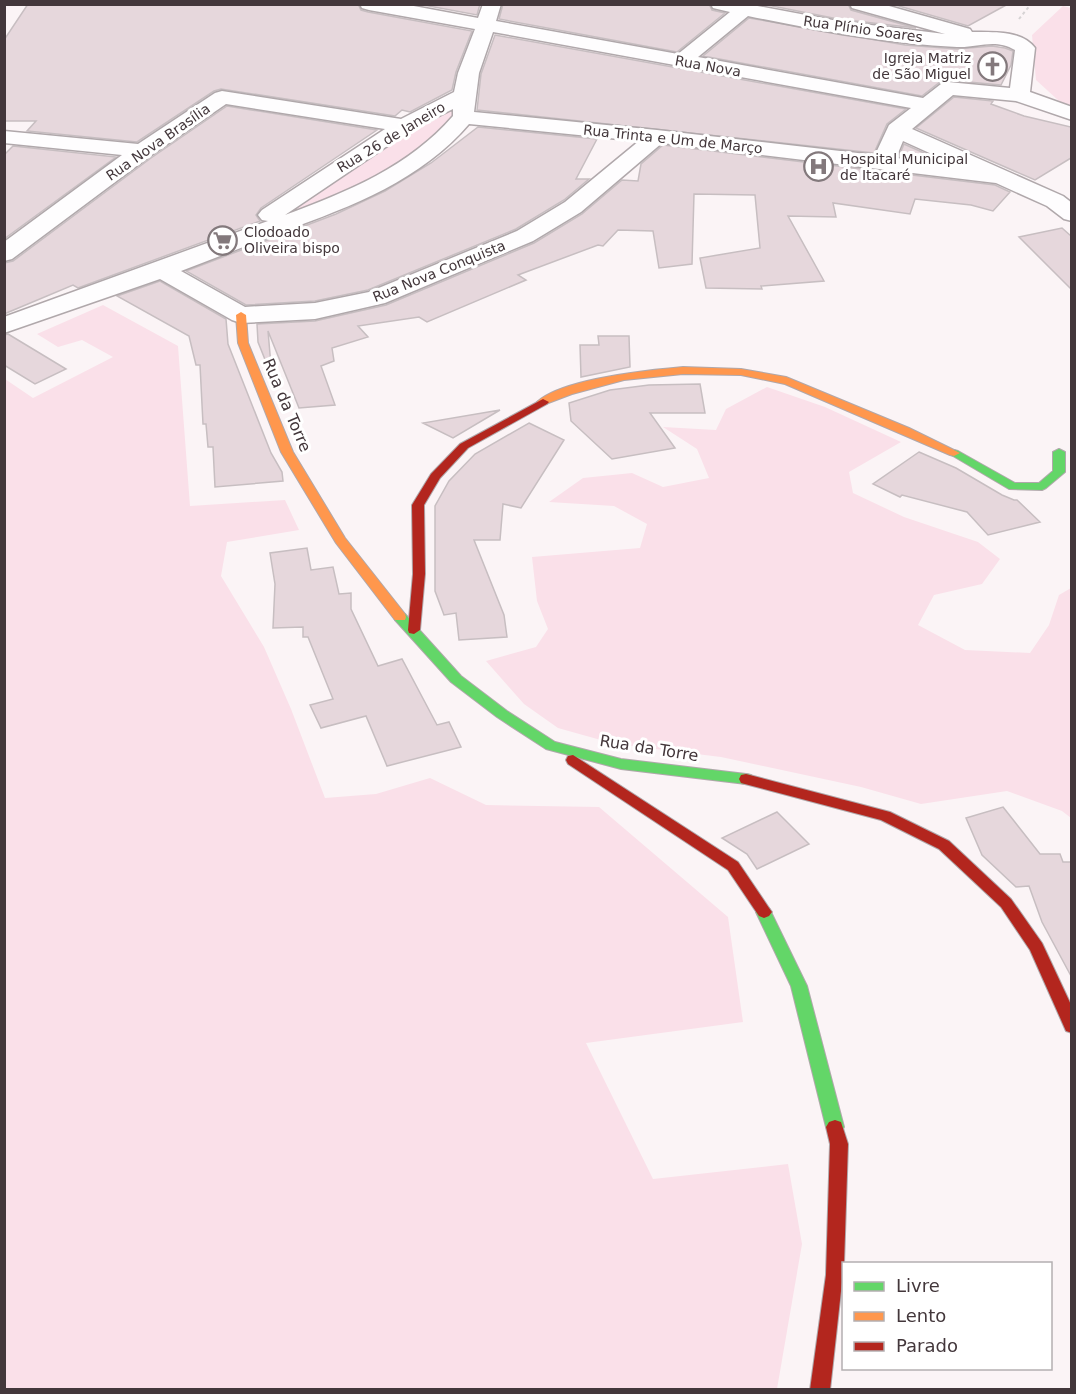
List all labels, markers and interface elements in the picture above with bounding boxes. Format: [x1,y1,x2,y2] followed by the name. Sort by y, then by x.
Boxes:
[802,13,924,45] street label: Rua Plínio Soares
[872,50,971,82] place label: Igreja Matriz de São Miguel
[976,50,1008,82] church icon: Igreja Matriz de São Miguel
[674,52,742,80] street label: Rua Nova
[334,98,448,176] street label: Rua 26 de Janeiro
[103,100,213,184] street label: Rua Nova Brasília
[583,122,763,156] street label: Rua Trinta e Um de Março
[803,151,835,183] hospital icon: Hospital Municipal de Itacaré
[840,151,968,183] place label: Hospital Municipal de Itacaré
[207,224,239,256] supermarket icon: Clodoado Oliveira bispo
[244,224,340,256] place label: Clodoado Oliveira bispo
[370,237,508,305] street label: Rua Nova Conquista
[259,355,315,455] street label: Rua da Torre
[598,731,700,765] street label: Rua da Torre
[842,1262,1052,1370] legend
[896,1275,940,1296] text: Livre
[896,1305,946,1326] text: Lento
[896,1335,958,1356] text: Parado

